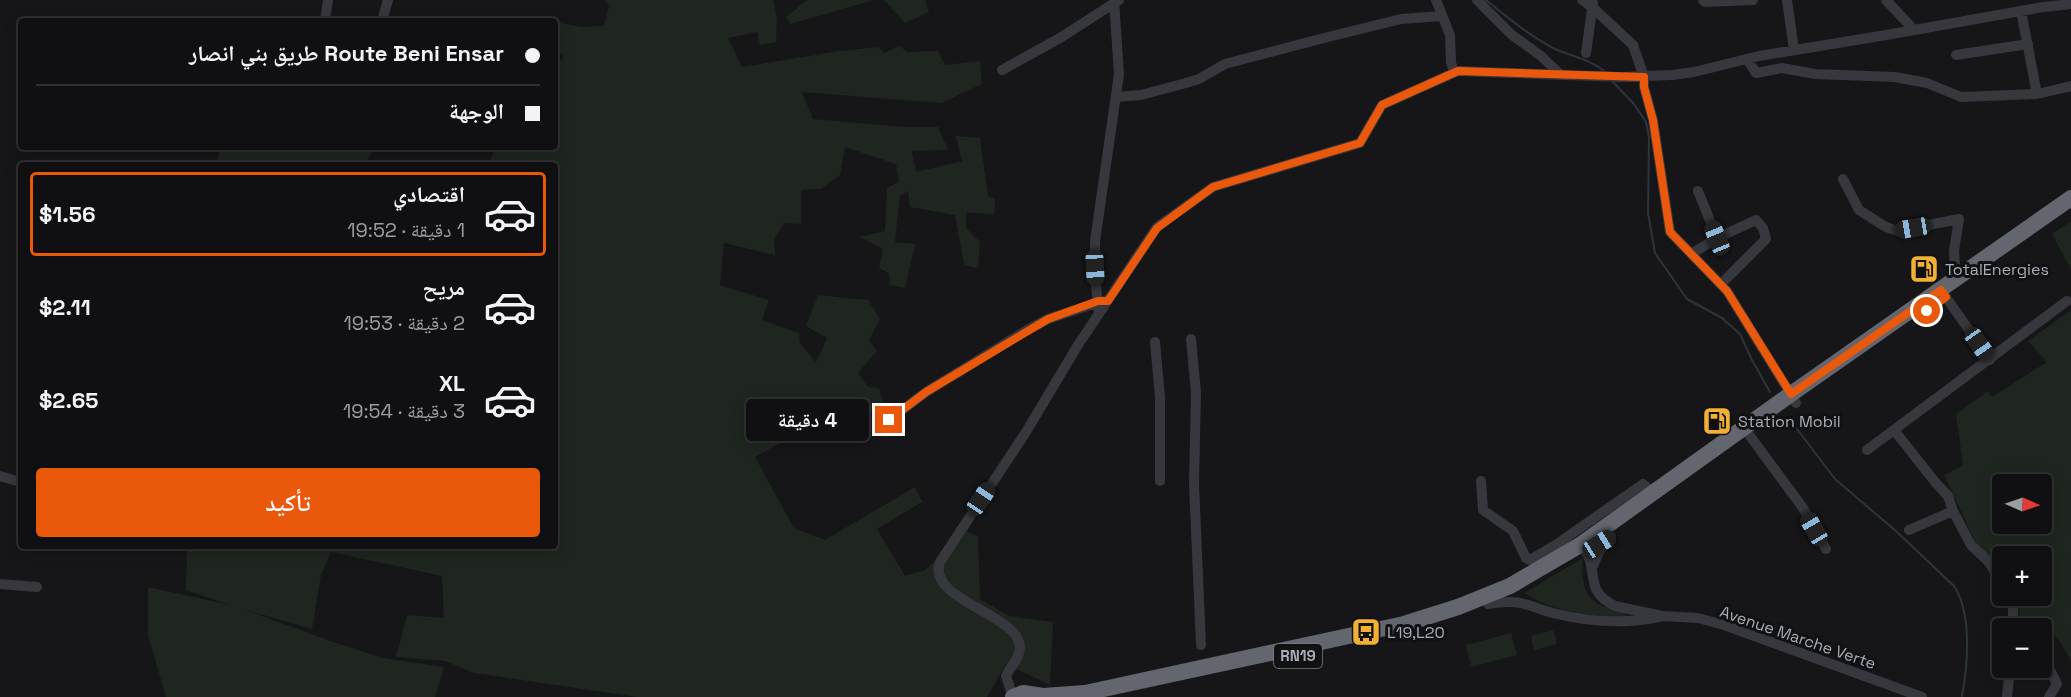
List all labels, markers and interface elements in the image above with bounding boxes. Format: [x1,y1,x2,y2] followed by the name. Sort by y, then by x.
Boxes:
[189,39,504,67] text: Route Beni Ensar طريق بني انصار
[449,97,504,125] text: الوجهة
[393,180,465,208] text: اقتصادي
[483,187,537,241] icon: car
[39,200,96,228] text: $1.56
[1894,216,1932,240] car
[347,217,465,243] text: 1 دقيقة · 19:52
[1702,218,1732,258] car
[1085,250,1105,286] car
[1908,253,1940,285] fuel station icon: TotalEnergies
[1945,259,2049,280] place label: TotalEnergies
[422,273,465,301] text: مريح
[483,280,537,334] icon: car
[39,293,91,321] text: $2.11
[1913,297,1940,324] route start
[343,310,465,336] text: 2 دقيقة · 19:53
[1961,324,1997,364] car
[439,369,465,397] text: XL
[483,373,537,427] icon: car
[39,386,99,414] text: $2.65
[343,398,465,424] text: 3 دقيقة · 19:54
[745,399,868,441] callout: 4 دقيقة
[1701,405,1733,437] fuel station icon: Station Mobil
[875,406,902,433] route end
[778,407,837,433] text: 4 دقيقة
[1738,411,1841,432] place label: Station Mobil
[36,468,540,537] button: تأكيد
[1992,474,2052,534] north arrow
[1992,474,2052,678] map controls
[963,479,999,519] car
[1797,509,1831,549] car
[1579,527,1619,561] car
[1992,546,2052,606] button: +
[1717,601,1879,674] street label: Avenue Marche Verte
[1350,616,1382,648] bus stop icon: L19,L20
[1992,618,2052,678] button: −
[1387,622,1445,643] place label: L19,L20
[1274,644,1322,668] road number: RN19

